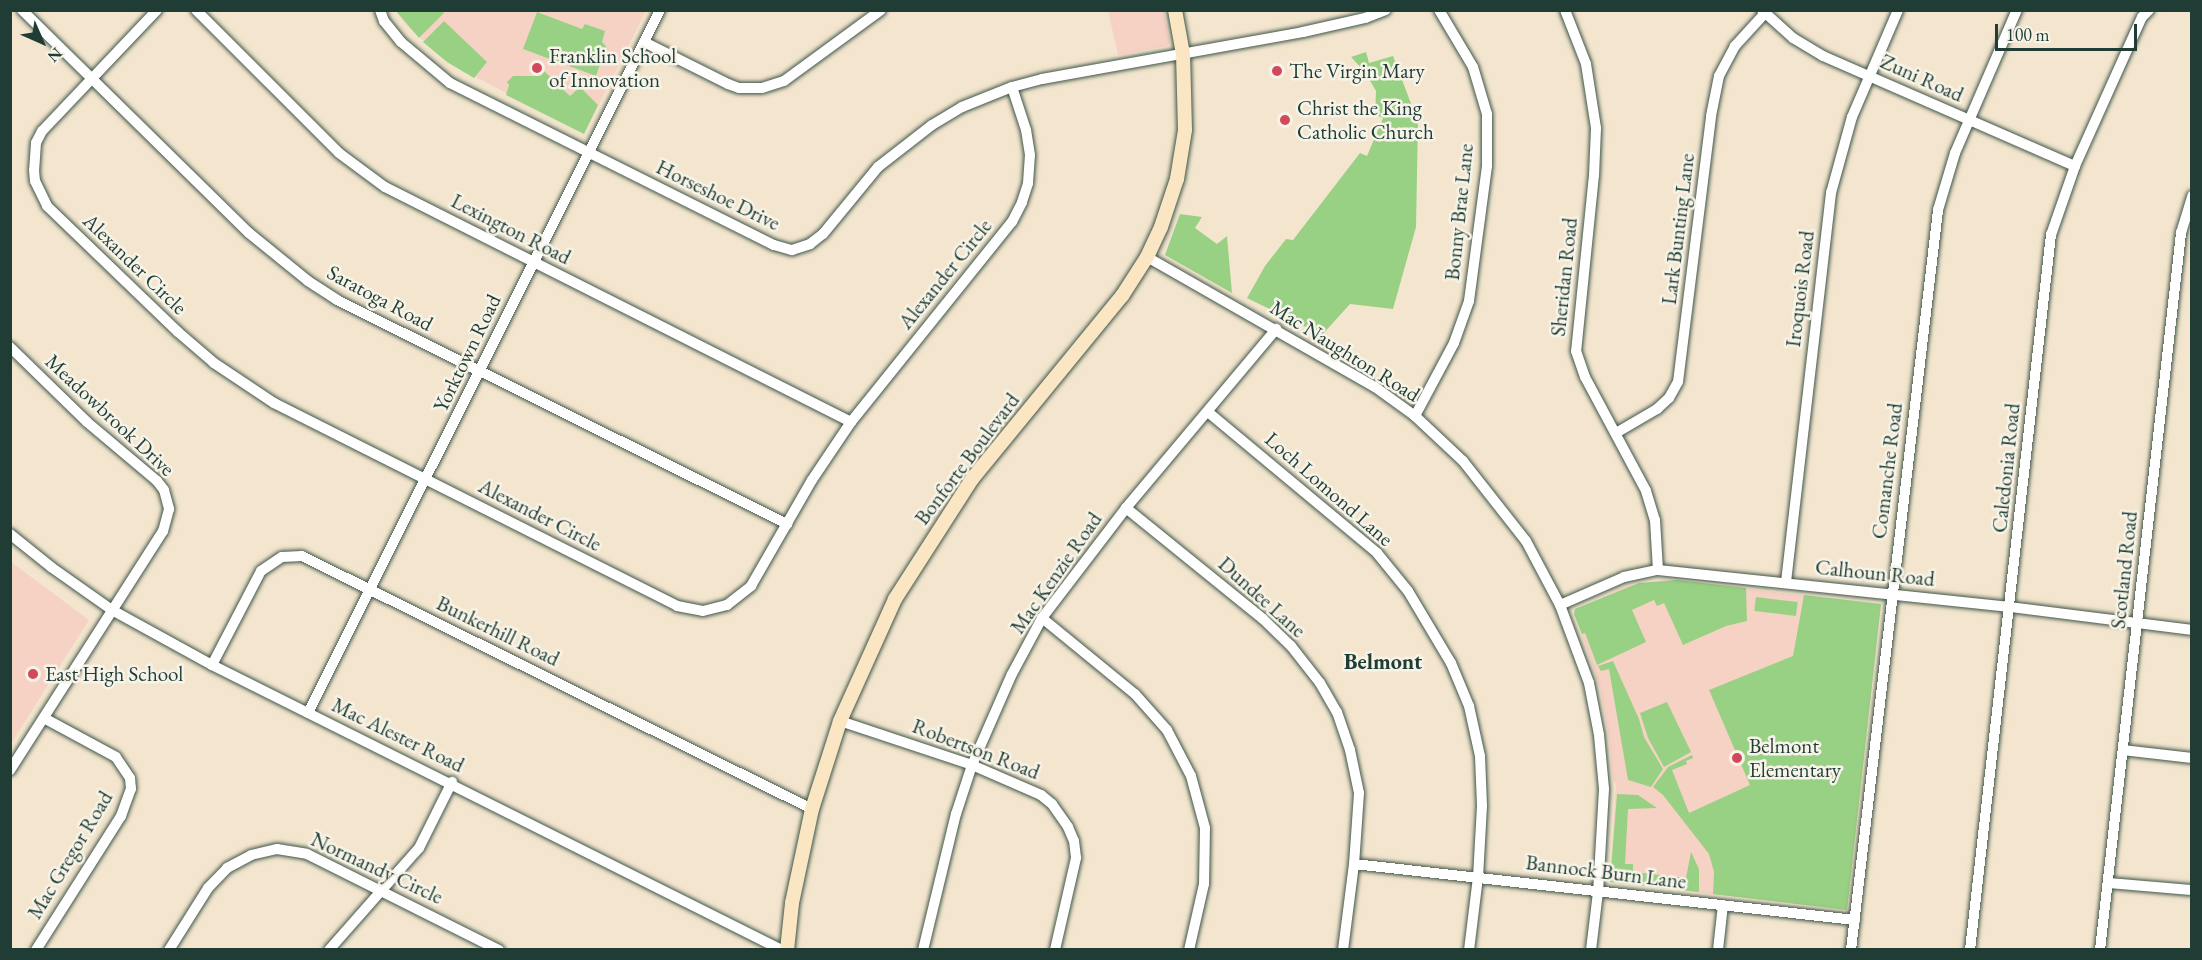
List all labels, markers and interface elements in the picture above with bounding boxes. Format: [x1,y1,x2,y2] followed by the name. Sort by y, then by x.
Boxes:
[12,12,72,72] north arrow
[1998,12,2140,50] scale bar
[2006,23,2050,46] text: 100 m
[43,43,67,67] text: N
[549,43,676,93] place label: Franklin School of Innovation
[1877,49,1967,107] street label: Zuni Road
[1289,58,1425,84] place label: The Virgin Mary
[530,61,544,75] marker: Franklin School of Innovation
[1270,64,1284,78] marker: The Virgin Mary
[1297,95,1434,145] place label: Christ the King Catholic Church
[1278,113,1292,127] marker: Christ the King Catholic Church
[1439,142,1479,282] street label: Bonny Brae Lane
[1656,152,1700,306] street label: Lark Bunting Lane
[652,154,784,236] street label: Horseshoe Drive
[447,188,575,270] street label: Lexington Road
[78,208,192,320] street label: Alexander Circle
[893,214,997,334] street label: Alexander Circle
[1545,216,1583,338] street label: Sheridan Road
[1780,229,1820,349] street label: Iroquois Road
[323,260,437,336] street label: Saratoga Road
[428,290,506,416] street label: Yorktown Road
[1265,295,1425,407] street label: Mac Naughton Road
[40,349,180,481] street label: Meadowbrook Drive
[909,388,1025,530] street label: Bonforte Boulevard
[1866,402,1908,540] street label: Comanche Road
[1987,402,2025,534] street label: Caledonia Road
[1260,427,1398,551] street label: Loch Lomond Lane
[474,473,606,557] street label: Alexander Circle
[1005,507,1107,639] street label: Mac Kenzie Road
[2105,510,2143,630] street label: Scotland Road
[1213,551,1311,643] street label: Dundee Lane
[1814,554,1936,592] street label: Calhoun Road
[432,590,564,672] street label: Bunkerhill Road
[1344,649,1422,675] district label: Belmont
[45,661,183,687] place label: East High School
[26,667,40,681] marker: East High School
[328,692,468,778] street label: Mac Alester Road
[909,713,1043,785] street label: Robertson Road
[1749,733,1841,783] place label: Belmont Elementary
[1730,751,1744,765] marker: Belmont Elementary
[22,786,118,924] street label: Mac Gregor Road
[307,826,447,910] street label: Normandy Circle
[1524,850,1688,894] street label: Bannock Burn Lane

